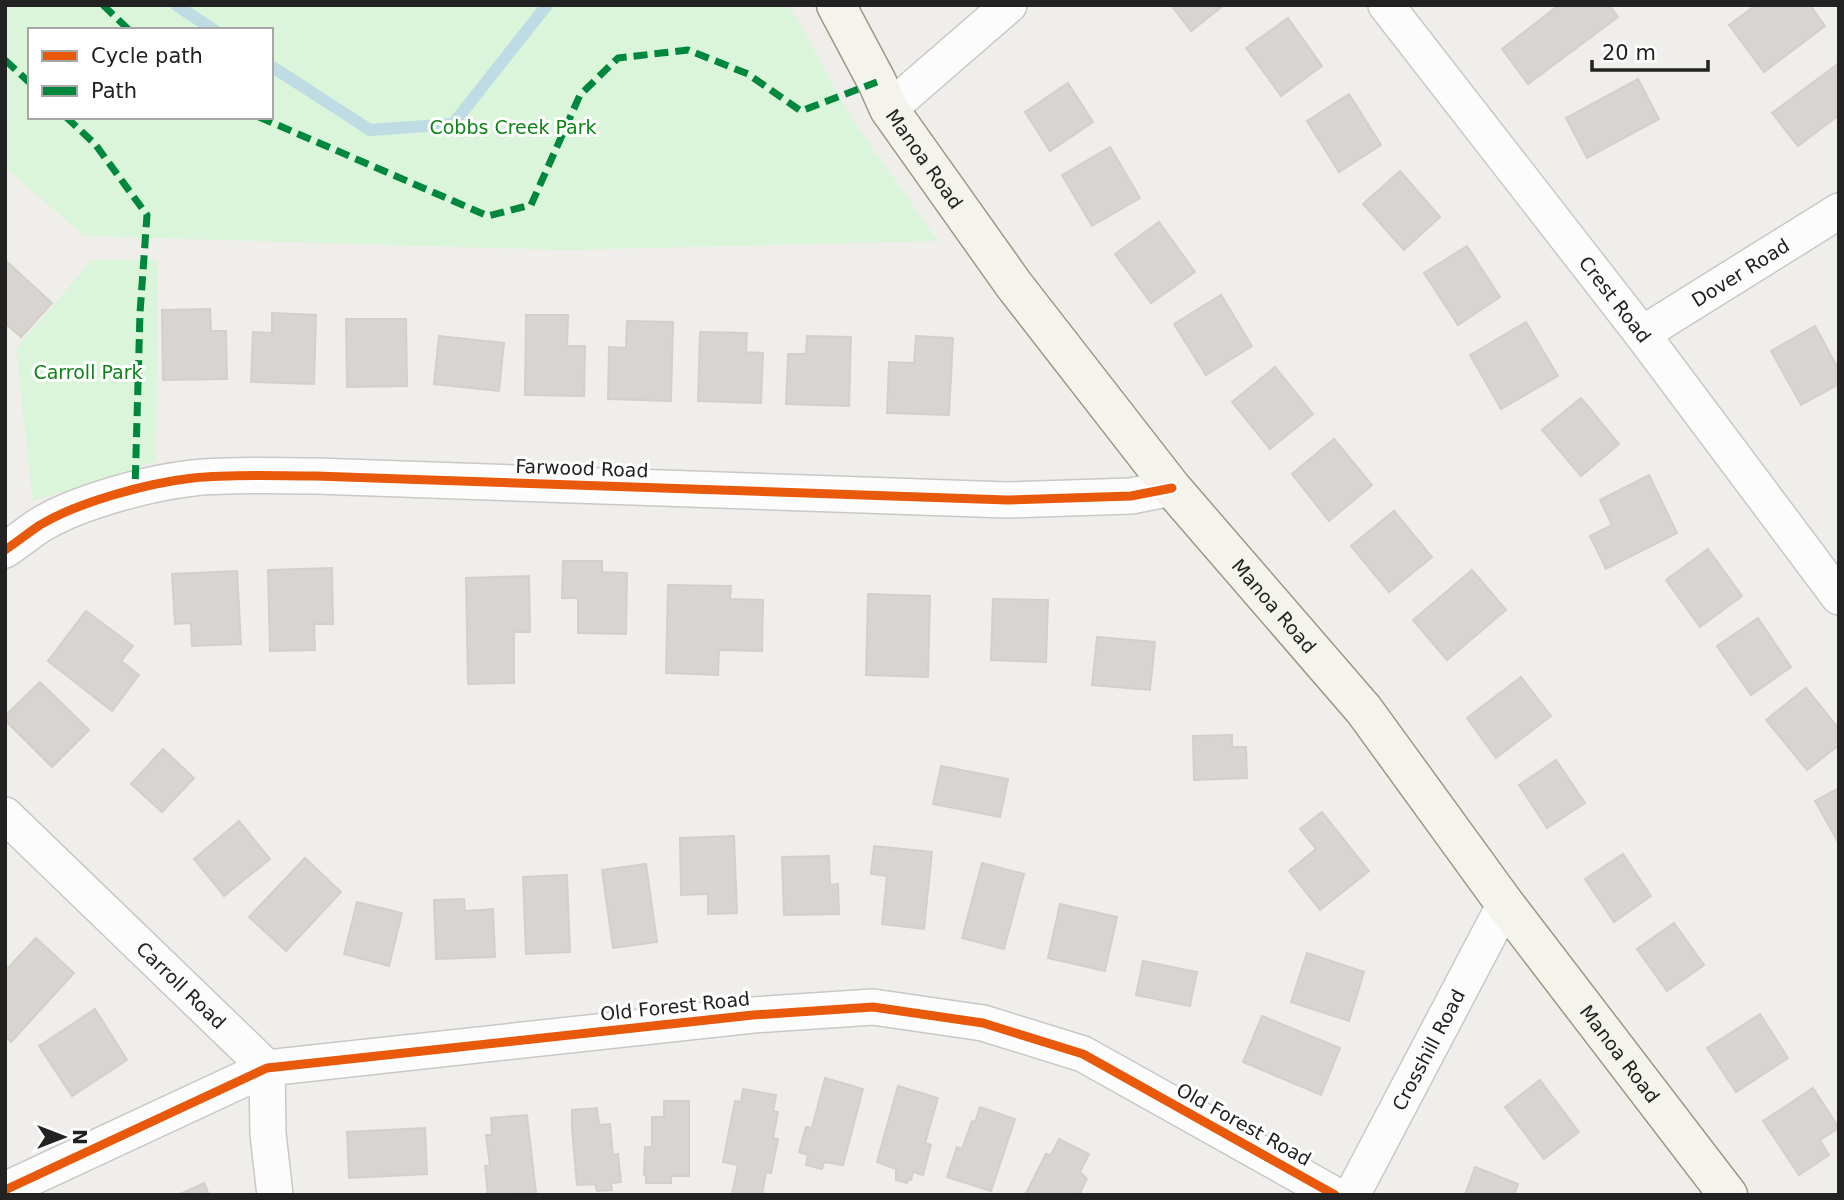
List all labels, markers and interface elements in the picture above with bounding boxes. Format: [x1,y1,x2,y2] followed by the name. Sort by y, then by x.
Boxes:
[28,28,273,119] legend
[1592,28,1708,72] scale bar
[1602,41,1656,65] text: 20 m
[91,44,203,68] text: Cycle path
[91,79,137,103] text: Path
[882,105,967,213] street label: Manoa Road
[429,116,597,138] park label: Cobbs Creek Park
[1688,234,1793,311] street label: Dover Road
[1575,252,1656,347] street label: Crest Road
[33,361,143,383] park label: Carroll Park
[515,455,649,481] street label: Farwood Road
[1227,555,1321,658] street label: Manoa Road
[132,937,231,1033] street label: Carroll Road
[1387,986,1469,1114] street label: Crosshill Road
[599,987,751,1025] street label: Old Forest Road
[1575,1001,1664,1107] street label: Manoa Road
[1173,1078,1315,1170] street label: Old Forest Road
[28,1102,98,1172] north arrow
[69,1129,91,1145] text: N

